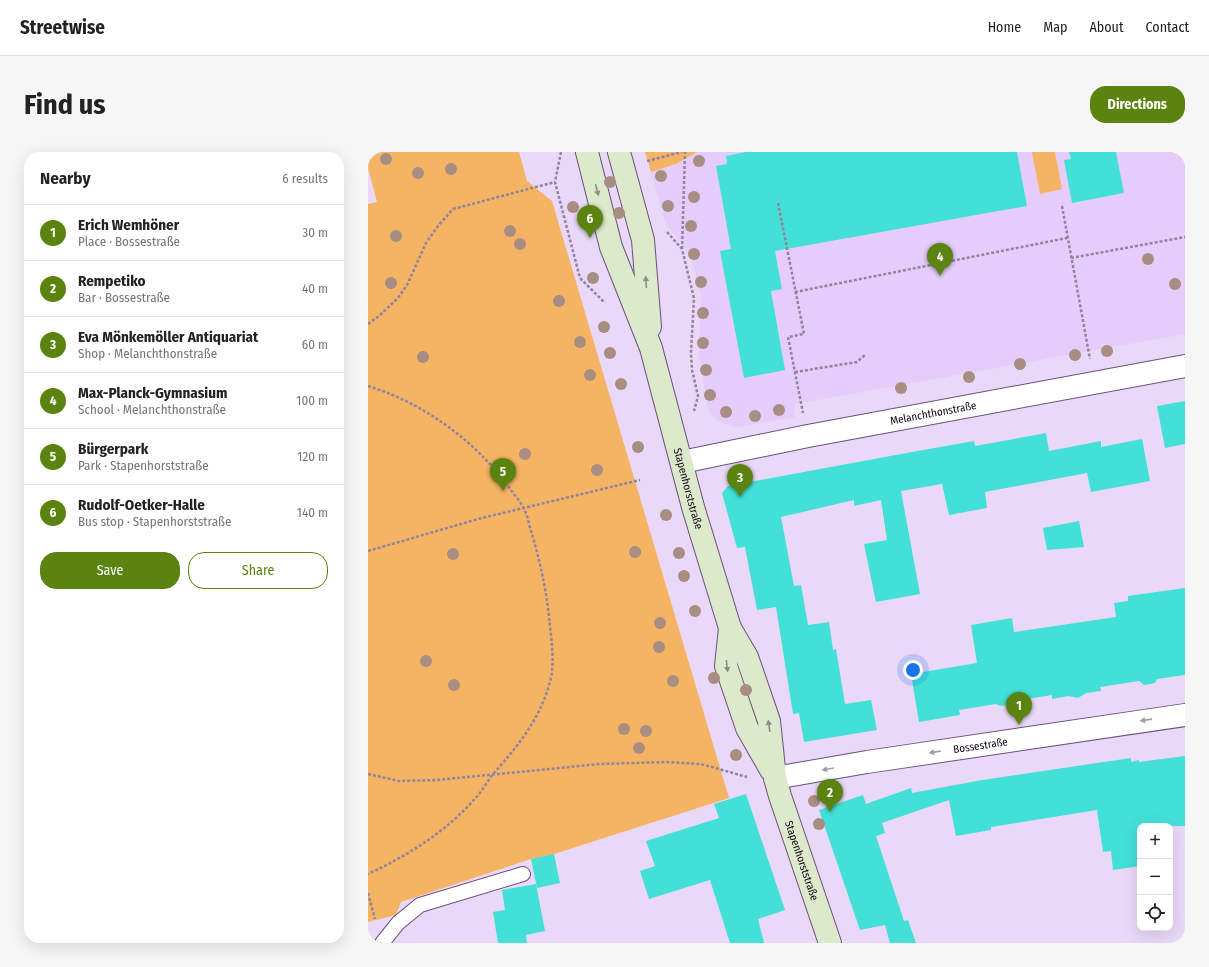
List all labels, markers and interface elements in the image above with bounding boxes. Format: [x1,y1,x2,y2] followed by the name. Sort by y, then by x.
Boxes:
[20,16,105,39] text: Streetwise
[988,19,1021,36] text: Home
[1043,19,1067,36] text: Map
[1089,19,1124,36] text: About
[1146,19,1189,36] text: Contact
[1090,86,1185,123] button: Directions
[24,88,106,121] text: Find us
[40,168,91,189] text: Nearby
[282,171,328,186] text: 6 results
[594,184,600,196] one-way arrow
[577,205,603,238] pin: 6
[78,216,179,234] text: Erich Wemhöner
[50,225,56,240] text: 1
[302,225,328,240] text: 30 m
[78,234,180,249] text: Place · Bossestraße
[927,243,953,276] pin: 4
[78,272,146,290] text: Rempetiko
[643,276,650,288] one-way arrow
[50,281,56,296] text: 2
[302,281,328,296] text: 40 m
[78,290,170,305] text: Bar · Bossestraße
[78,328,258,346] text: Eva Mönkemöller Antiquariat
[50,337,56,352] text: 3
[302,337,328,352] text: 60 m
[78,346,217,361] text: Shop · Melanchthonstraße
[78,384,227,402] text: Max-Planck-Gymnasium
[50,393,56,408] text: 4
[296,393,328,408] text: 100 m
[889,398,977,427] street label: Melanchthonstraße
[78,402,226,417] text: School · Melanchthonstraße
[78,440,148,458] text: Bürgerpark
[671,446,706,531] street label: Stapenhorststraße
[50,449,56,464] text: 5
[297,449,328,464] text: 120 m
[78,458,209,473] text: Park · Stapenhorststraße
[490,458,516,491] pin: 5
[727,464,753,497] pin: 3
[78,496,205,514] text: Rudolf-Oetker-Halle
[50,505,56,520] text: 6
[297,505,328,520] text: 140 m
[78,514,231,529] text: Bus stop · Stapenhorststraße
[40,552,180,589] button: Save
[188,552,328,589] button: Share
[724,660,731,672] one-way arrow
[903,660,923,680] your location
[1006,692,1032,725] pin: 1
[1140,717,1152,723] one-way arrow
[766,720,772,732] one-way arrow
[952,735,1009,756] street label: Bossestraße
[929,749,941,755] one-way arrow
[822,766,834,772] one-way arrow
[817,779,843,812] pin: 2
[782,819,822,902] street label: Stapenhorststraße
[1137,823,1173,931] map controls
[1137,823,1173,859] button: +
[1137,859,1173,895] button: −
[1137,895,1173,931] button: locate

